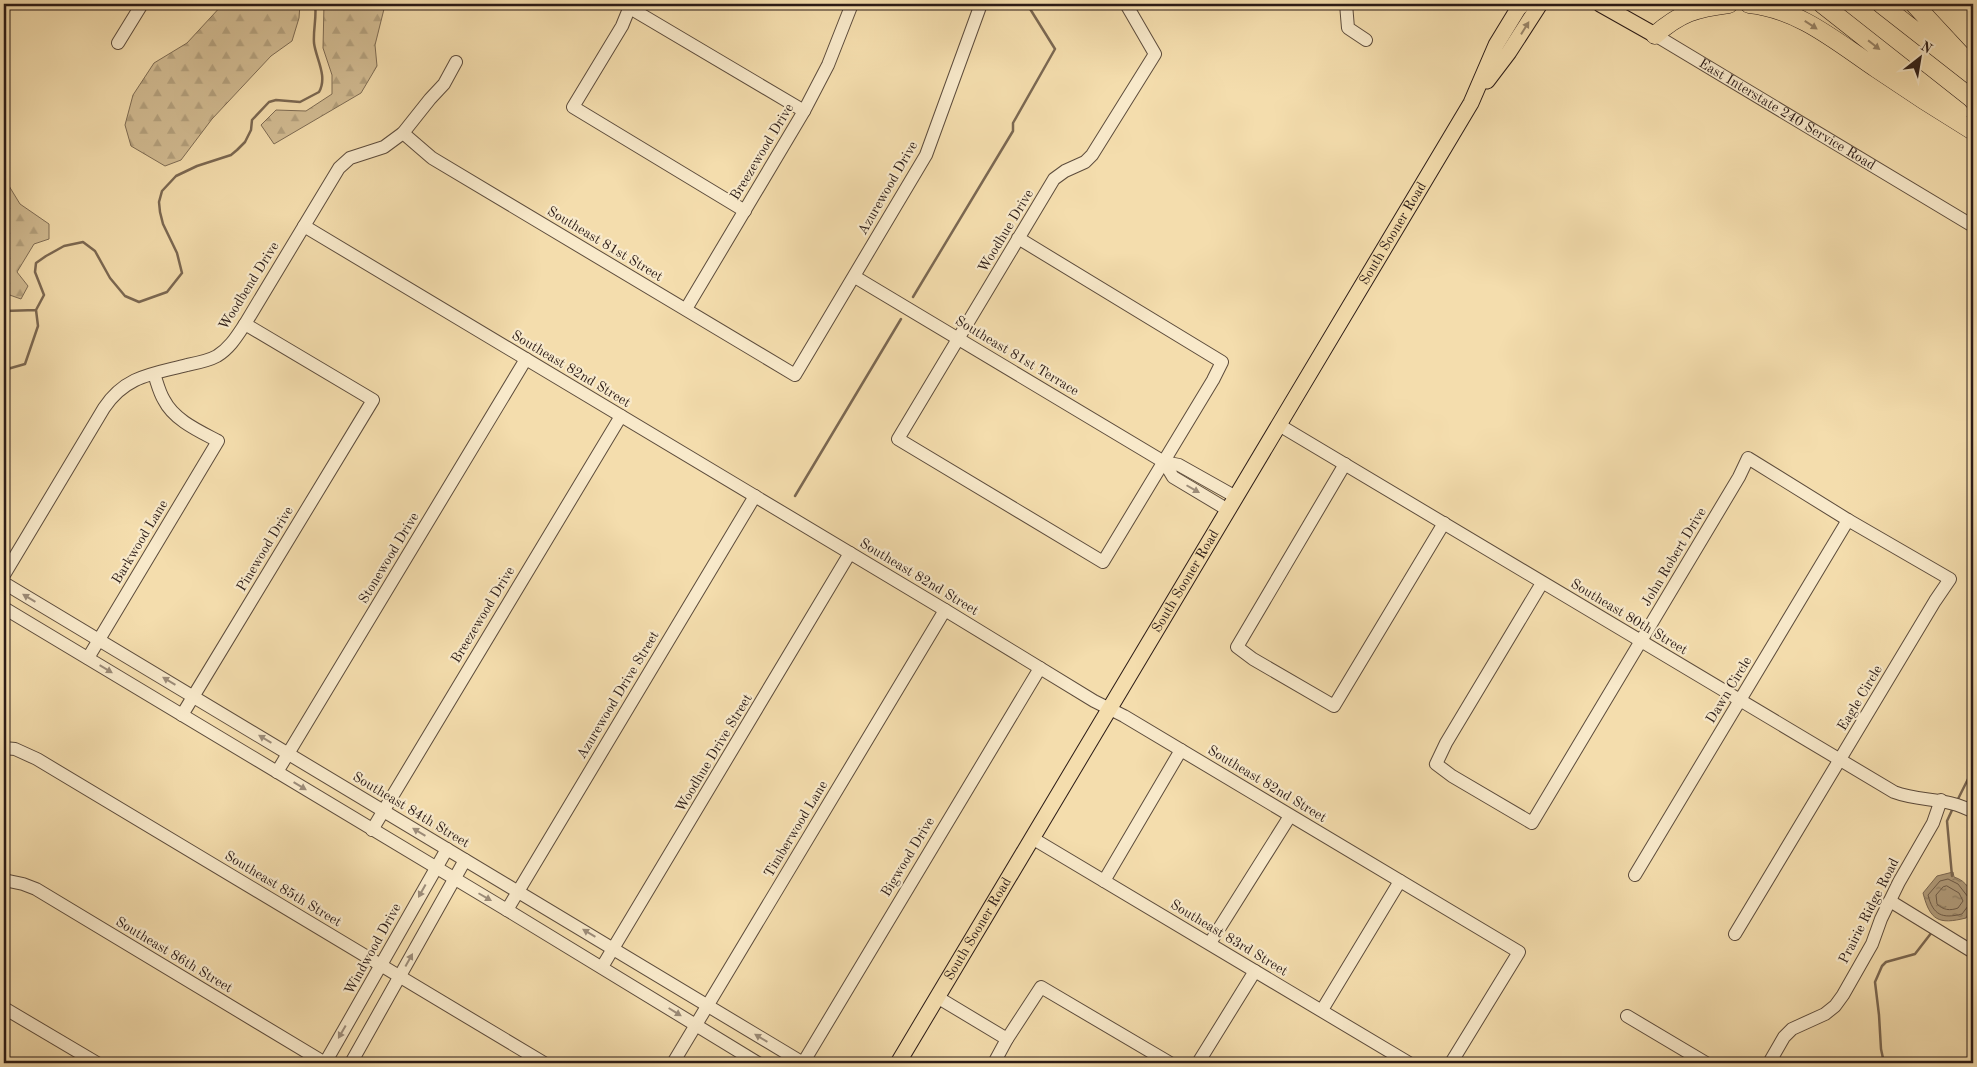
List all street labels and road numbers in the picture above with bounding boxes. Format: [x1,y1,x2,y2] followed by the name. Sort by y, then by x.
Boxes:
[1696,56,1878,173] street label: East Interstate 240 Service Road
[728,101,796,203] street label: Breezewood Drive
[856,139,920,237] street label: Azurewood Drive
[1357,180,1429,287] street label: South Sooner Road
[976,187,1036,275] street label: Woodhue Drive
[545,204,665,284] street label: Southeast 81st Street
[216,240,282,332] street label: Woodbend Drive
[953,314,1081,398] street label: Southeast 81st Terrace
[509,328,633,410] street label: Southeast 82nd Street
[109,498,171,586] street label: Barkwood Lane
[234,504,296,594] street label: Pinewood Drive
[1639,505,1709,609] street label: John Robert Drive
[356,510,422,606] street label: Stonewood Drive
[1150,527,1222,635] street label: South Sooner Road
[857,536,981,618] street label: Southeast 82nd Street
[449,564,517,666] street label: Breezewood Drive
[1568,577,1690,657] street label: Southeast 80th Street
[574,629,662,761] street label: Azurewood Drive Street
[1704,654,1754,726] street label: Dawn Circle
[1835,663,1885,733] street label: Eagle Circle
[673,691,755,814] street label: Woodhue Drive Street
[1205,743,1329,825] street label: Southeast 82nd Street
[350,770,472,850] street label: Southeast 84th Street
[762,778,830,880] street label: Timberwood Lane
[879,815,937,899] street label: Bigwood Drive
[222,849,344,929] street label: Southeast 85th Street
[1836,856,1902,966] street label: Prairie Ridge Road
[942,875,1014,983] street label: South Sooner Road
[1168,897,1290,979] street label: Southeast 83rd Street
[342,901,404,997] street label: Windwood Drive
[113,915,235,995] street label: Southeast 86th Street

